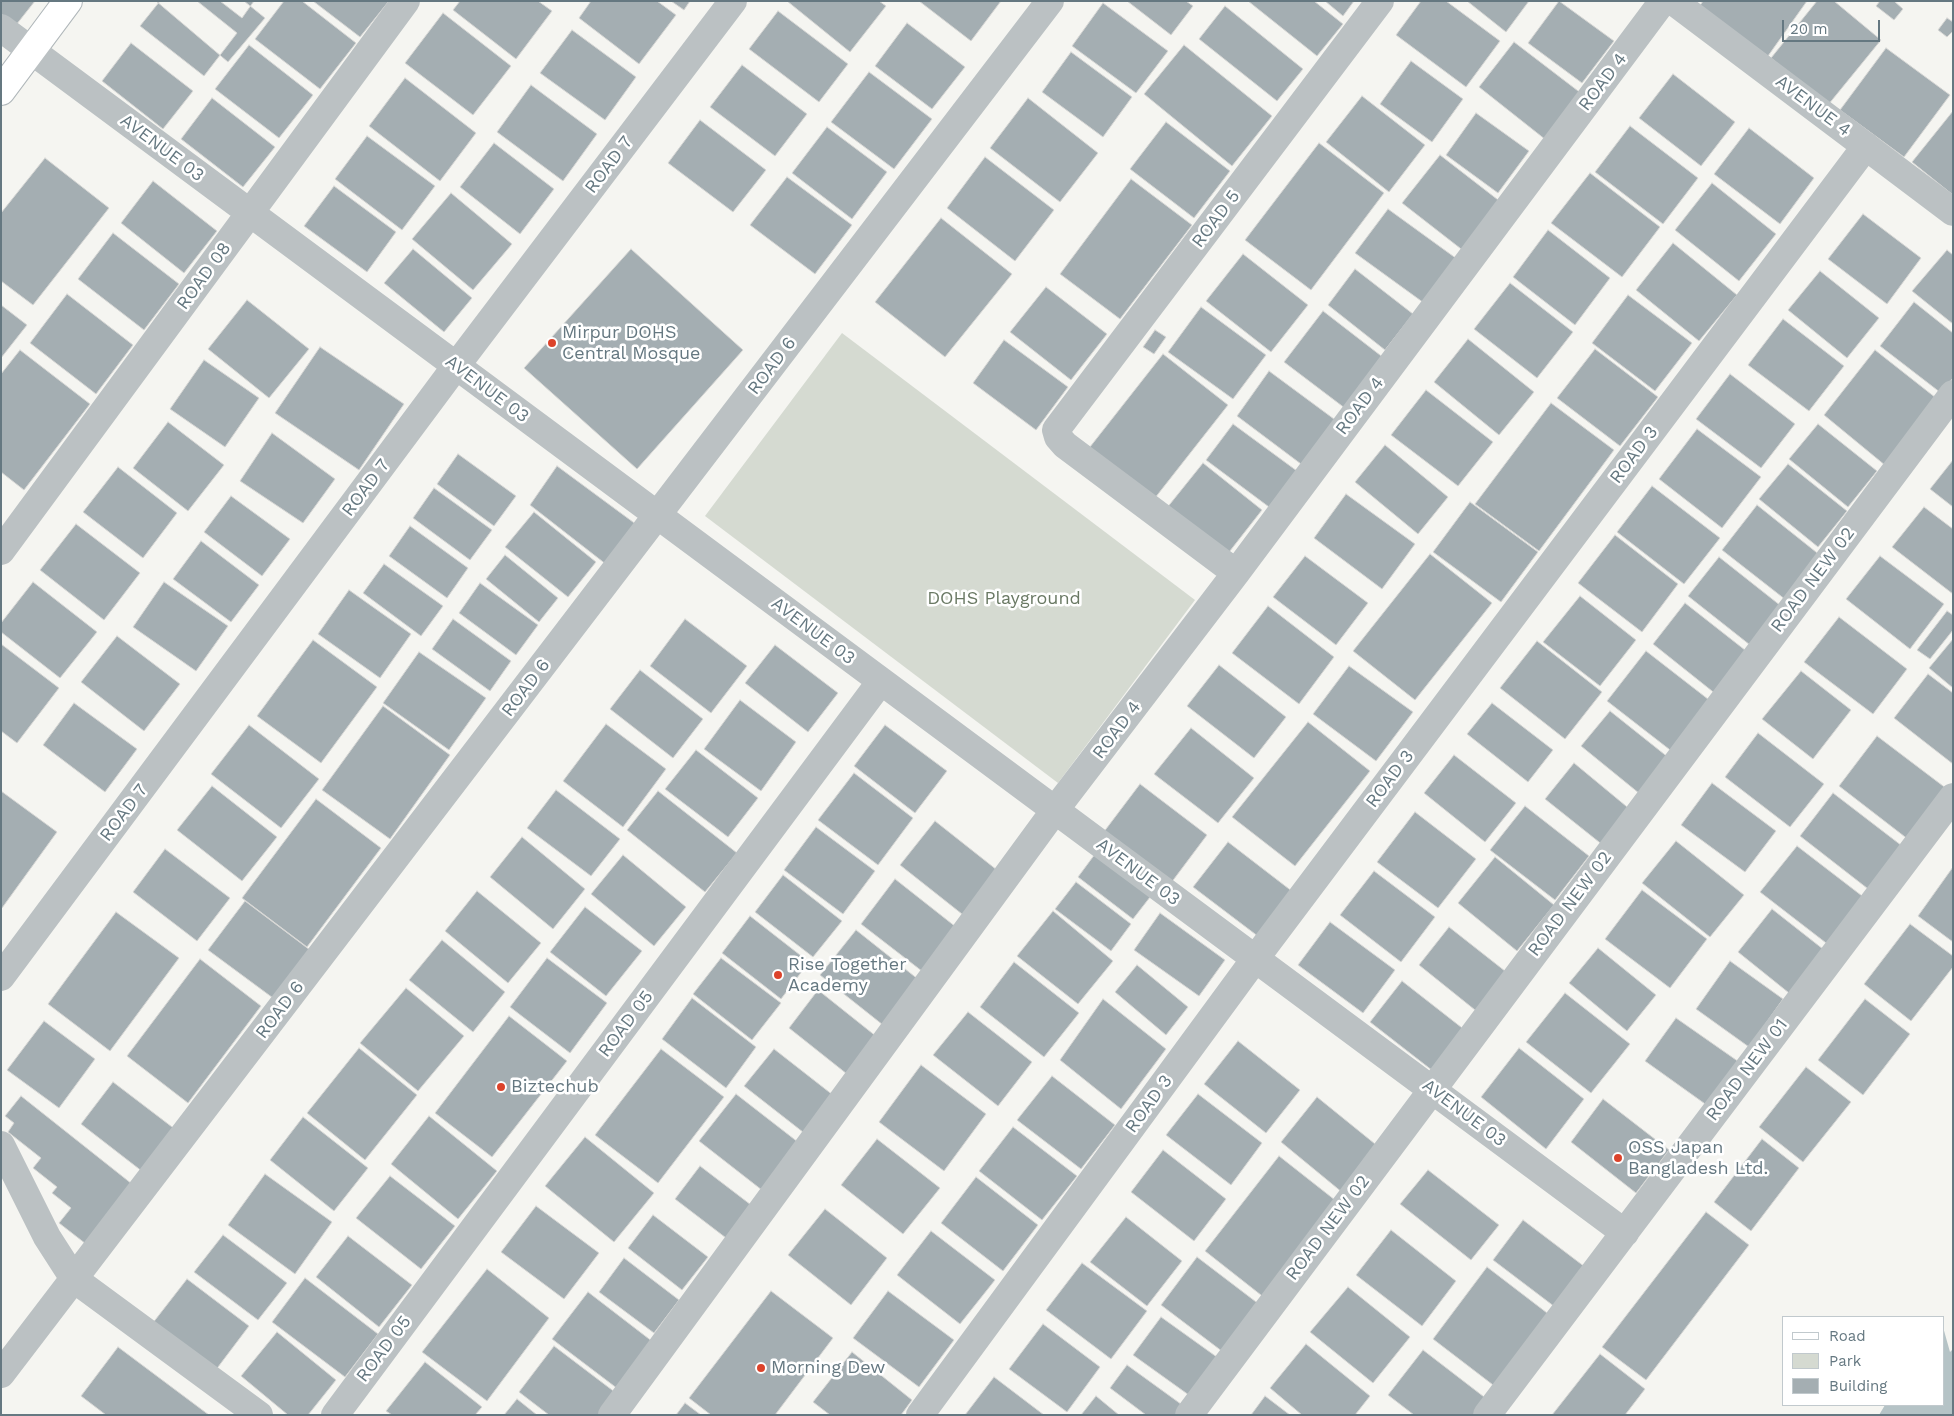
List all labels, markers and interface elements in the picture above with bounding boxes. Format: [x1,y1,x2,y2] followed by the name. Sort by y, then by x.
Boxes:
[1784,10,1882,42] scale bar
[1790,20,1828,38] text: 20 m
[1574,49,1632,115] street label: ROAD 4
[1771,71,1855,141] street label: AVENUE 4
[116,110,208,186] street label: AVENUE 03
[581,132,637,198] street label: ROAD 7
[1187,186,1245,252] street label: ROAD 5
[172,238,236,314] street label: ROAD 08
[562,322,701,364] place label: Mirpur DOHS Central Mosque
[743,333,801,399] street label: ROAD 6
[546,337,558,349] marker: Mirpur DOHS Central Mosque
[441,351,533,427] street label: AVENUE 03
[1331,373,1389,439] street label: ROAD 4
[1605,422,1663,488] street label: ROAD 3
[338,455,394,521] street label: ROAD 7
[1767,523,1859,637] street label: ROAD NEW 02
[927,588,1081,610] park label: DOHS Playground
[767,593,859,669] street label: AVENUE 03
[497,655,555,721] street label: ROAD 6
[1088,697,1146,763] street label: ROAD 4
[1361,746,1419,812] street label: ROAD 3
[96,780,152,846] street label: ROAD 7
[1092,834,1184,910] street label: AVENUE 03
[1524,847,1616,961] street label: ROAD NEW 02
[788,954,906,996] place label: Rise Together Academy
[772,969,784,981] marker: Rise Together Academy
[251,977,309,1043] street label: ROAD 6
[594,987,658,1061] street label: ROAD 05
[1702,1015,1792,1125] street label: ROAD NEW 01
[1121,1071,1177,1137] street label: ROAD 3
[1418,1075,1510,1151] street label: AVENUE 03
[511,1076,599,1098] place label: Biztechub
[495,1081,507,1093] marker: Biztechub
[1628,1137,1768,1180] place label: OSS Japan Bangladesh Ltd.
[1612,1152,1624,1164] marker: OSS Japan Bangladesh Ltd.
[1282,1171,1374,1285] street label: ROAD NEW 02
[352,1312,416,1386] street label: ROAD 05
[1782,1316,1944,1406] legend
[1829,1327,1866,1345] text: Road
[1829,1352,1861,1370] text: Park
[771,1357,885,1379] place label: Morning Dew
[755,1362,767,1374] marker: Morning Dew
[1829,1377,1887,1395] text: Building

